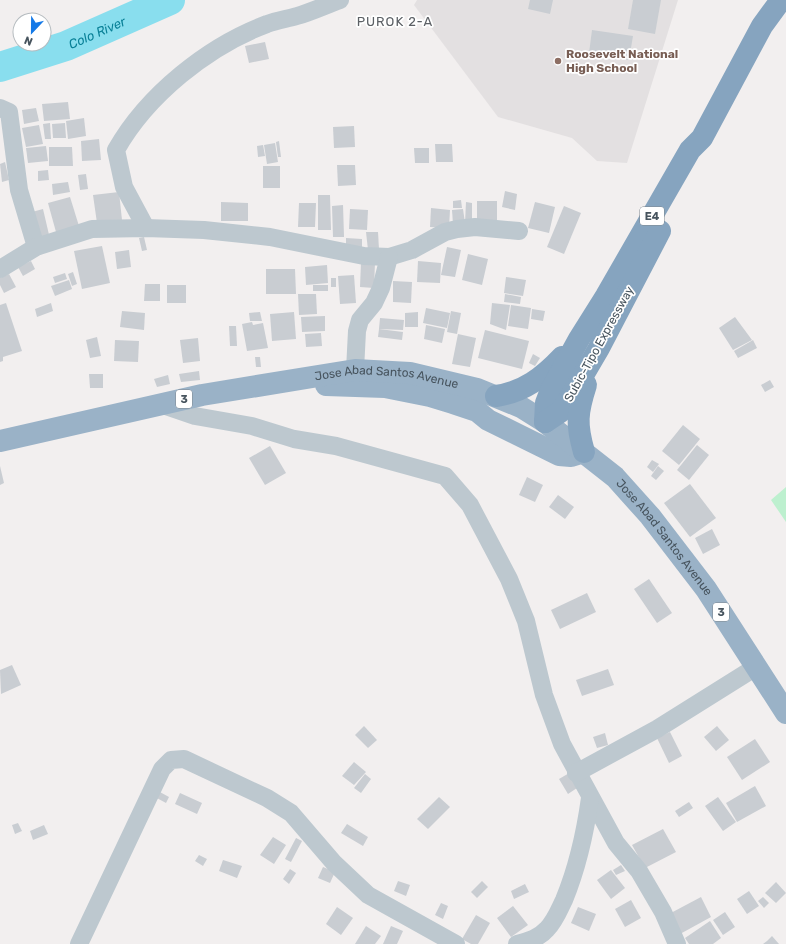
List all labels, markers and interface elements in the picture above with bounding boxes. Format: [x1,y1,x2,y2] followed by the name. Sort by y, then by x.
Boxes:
[12,12,52,52] north arrow
[66,13,129,52] water label: Colo River
[357,14,433,29] district label: PUROK 2-A
[22,33,35,48] text: N
[566,47,678,75] place label: Roosevelt National High School
[553,56,563,66] marker: Roosevelt National High School
[640,207,664,225] road number: E4
[561,283,637,404] street label: Subic-Tipo Expressway
[313,363,460,391] street label: Jose Abad Santos Avenue
[176,390,192,408] road number: 3
[613,476,715,598] street label: Jose Abad Santos Avenue
[713,603,729,621] road number: 3

